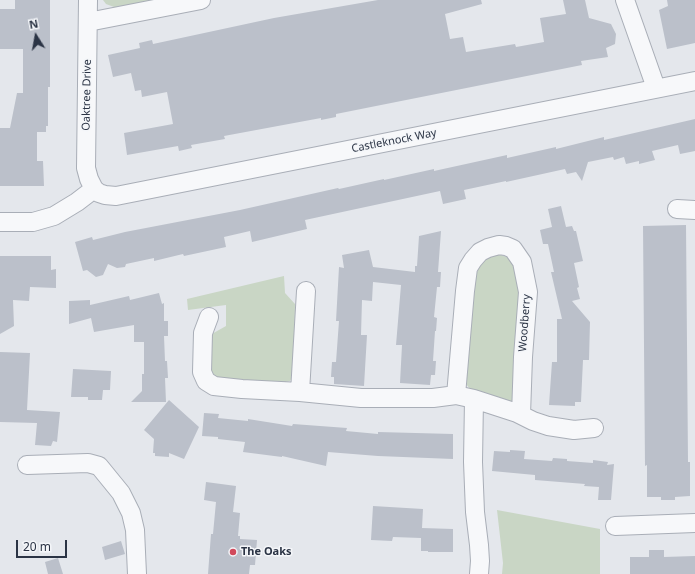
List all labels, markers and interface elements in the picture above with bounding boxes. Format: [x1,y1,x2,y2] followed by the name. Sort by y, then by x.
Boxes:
[16,16,56,56] north arrow
[28,16,39,32] text: N
[80,59,94,131] street label: Oaktree Drive
[350,126,438,156] street label: Castleknock Way
[516,294,534,352] street label: Woodberry
[18,532,69,558] scale bar
[23,538,51,555] text: 20 m
[241,545,292,559] place label: The Oaks
[228,547,238,557] marker: The Oaks

